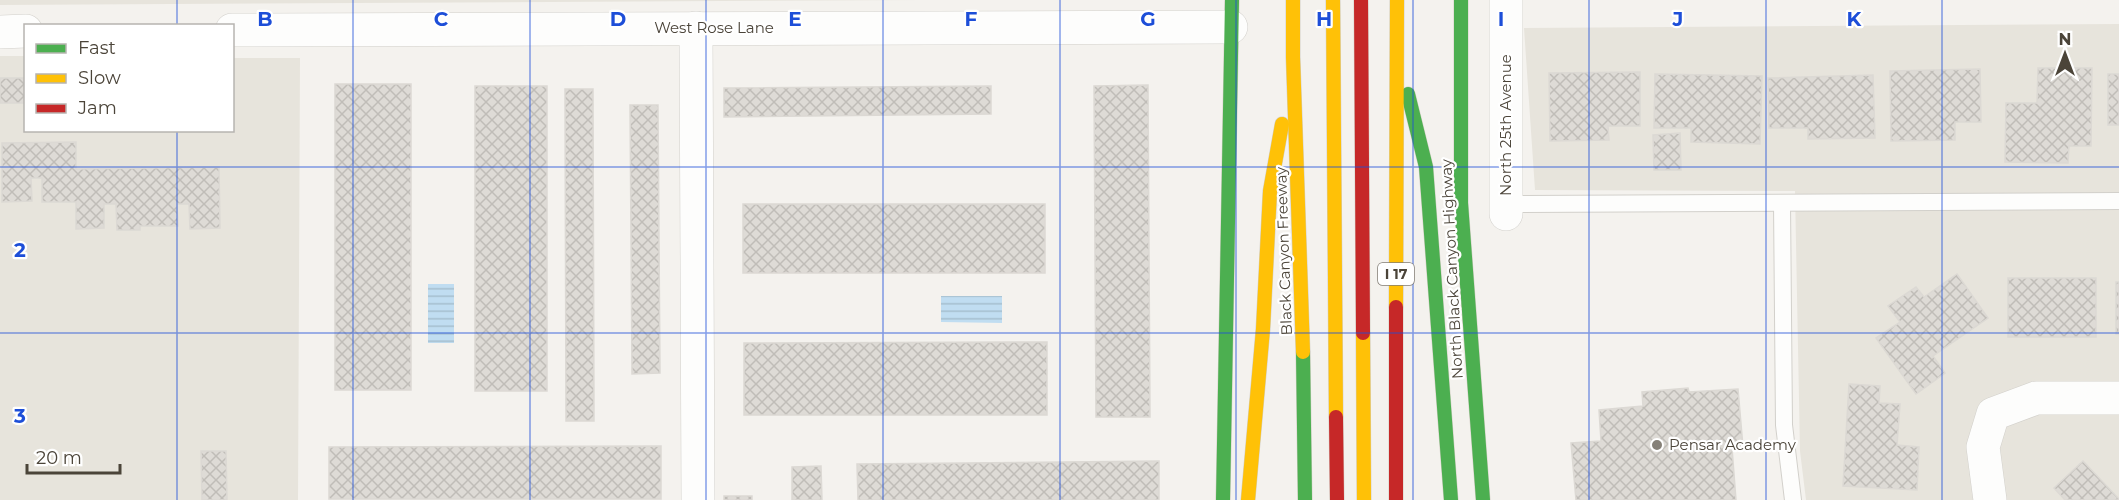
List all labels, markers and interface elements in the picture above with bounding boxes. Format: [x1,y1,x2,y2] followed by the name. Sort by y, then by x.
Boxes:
[257,7,273,31] text: B
[434,7,449,31] text: C
[610,7,626,31] text: D
[788,7,802,31] text: E
[965,7,978,31] text: F
[1140,7,1156,31] text: G
[1316,7,1332,31] text: H
[1498,7,1504,31] text: I
[1672,7,1683,31] text: J
[1847,7,1863,31] text: K
[654,18,774,37] street label: West Rose Lane
[24,24,234,132] legend
[2035,24,2095,84] north arrow
[2059,30,2071,49] text: N
[78,37,116,59] text: Fast
[1496,54,1515,196] street label: North 25th Avenue
[78,67,121,89] text: Slow
[77,97,117,119] text: Jam
[1436,158,1467,379] street label: North Black Canyon Highway
[1271,165,1296,336] street label: Black Canyon Freeway
[14,238,26,262] text: 2
[1378,263,1414,285] road number: I 17
[13,404,26,428] text: 3
[1669,435,1797,454] place label: Pensar Academy
[27,437,120,475] scale bar
[1650,438,1664,452] marker: Pensar Academy
[36,447,82,469] text: 20 m

